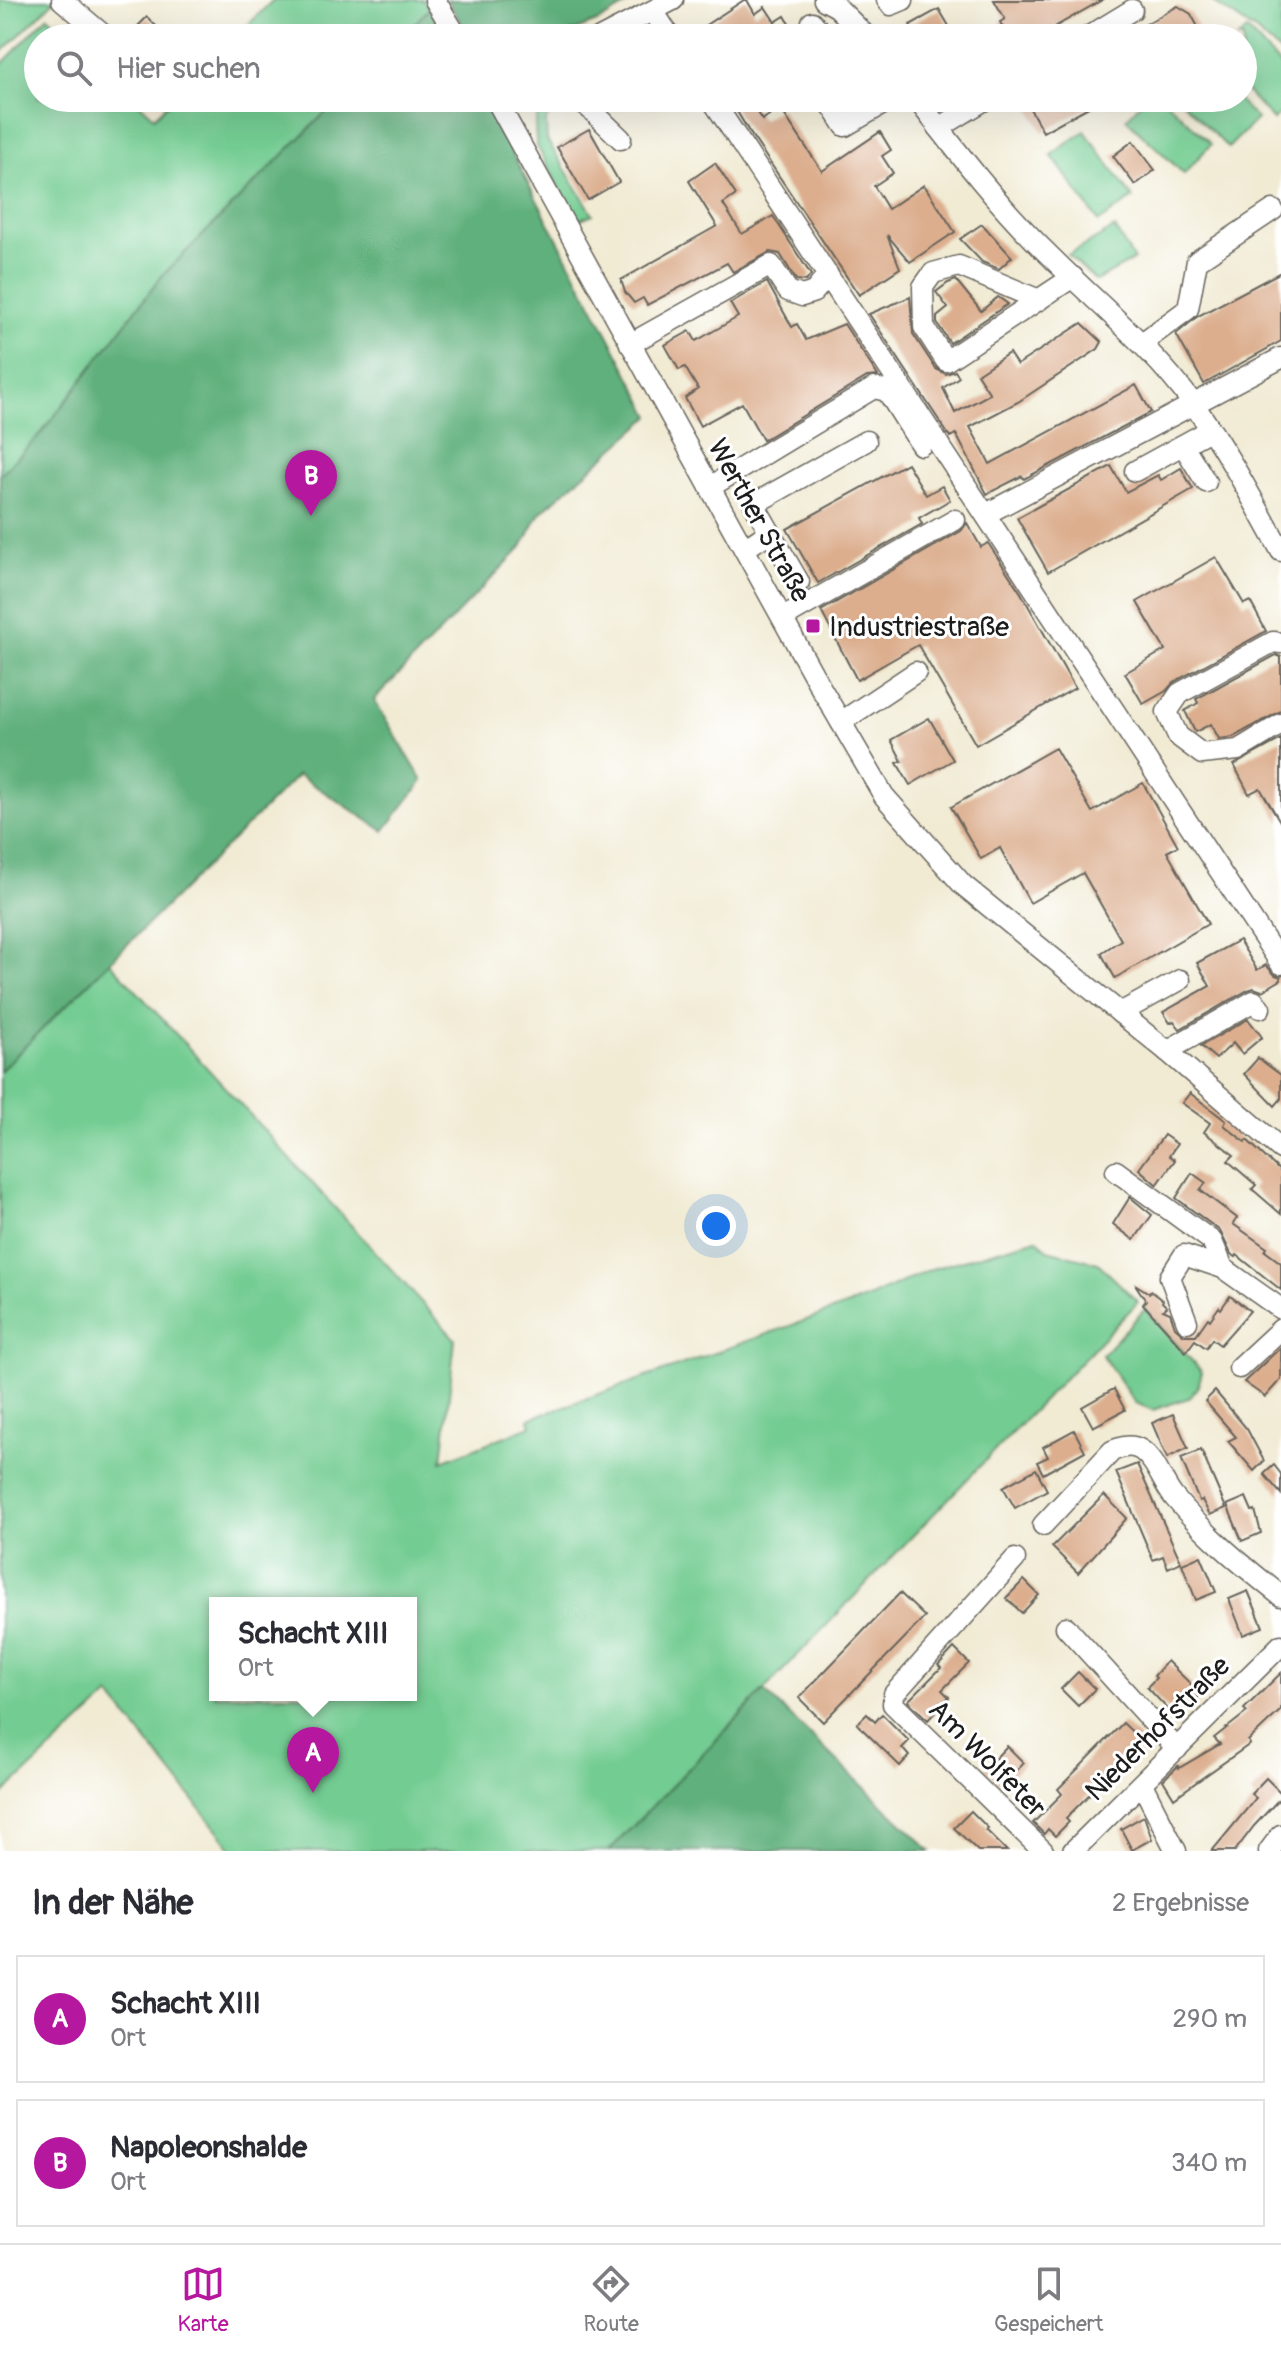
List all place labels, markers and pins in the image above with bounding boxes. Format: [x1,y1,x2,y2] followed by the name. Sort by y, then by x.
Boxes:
[285,450,337,516] pin: B
[829,610,1009,645] place label: Industriestraße
[804,617,822,635] marker: Industriestraße
[287,1727,339,1793] pin: A

